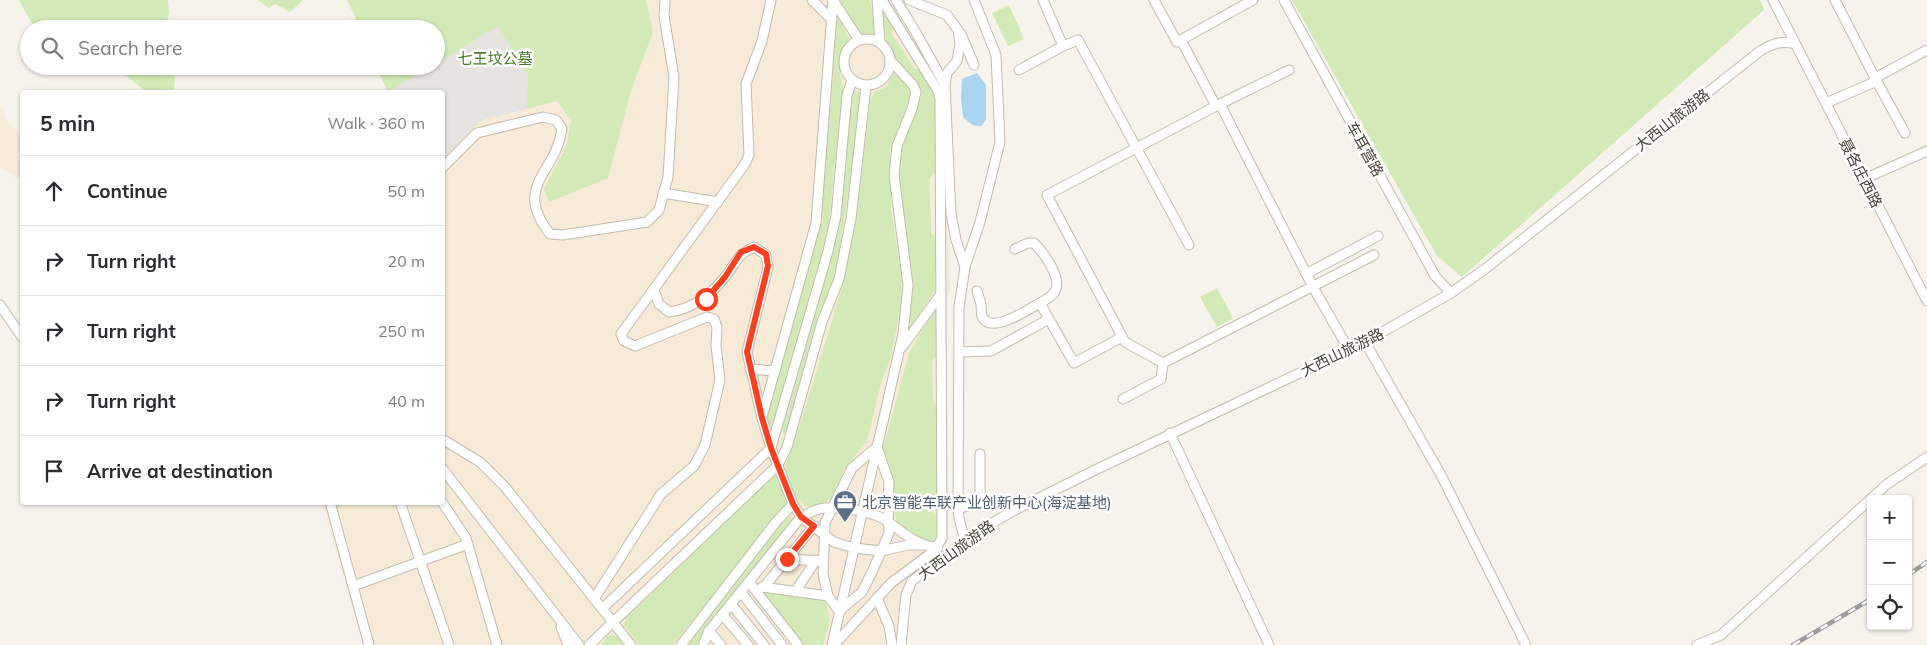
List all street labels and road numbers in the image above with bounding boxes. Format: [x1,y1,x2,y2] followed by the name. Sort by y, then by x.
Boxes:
[1631,85,1713,155] street label: 大西山旅游路
[1342,118,1388,180] street label: 车耳营路
[1836,135,1886,211] street label: 聂各庄西路
[1297,324,1387,380] street label: 大西山旅游路
[914,516,998,584] street label: 大西山旅游路

